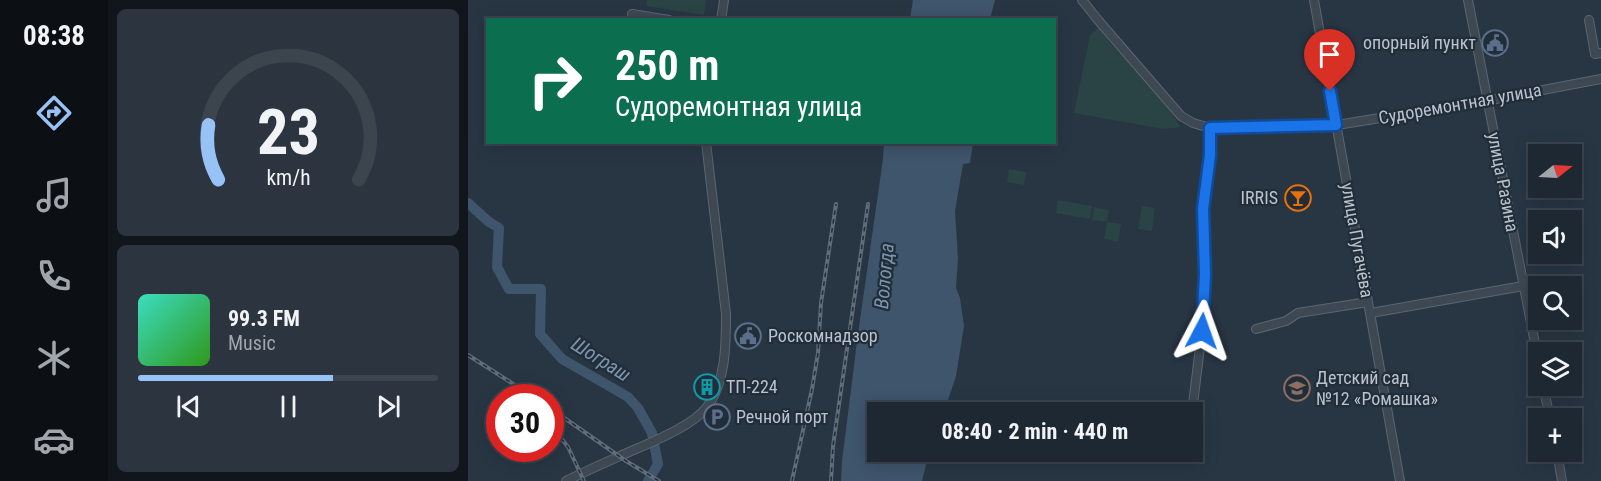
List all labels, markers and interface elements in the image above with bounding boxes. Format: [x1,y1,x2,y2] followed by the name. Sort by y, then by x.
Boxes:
[23,20,85,52] text: 08:38
[1480,28,1510,58] public building icon: опорный пункт
[1304,29,1355,91] pin
[1363,32,1476,53] place label: опорный пункт
[1313,38,1346,71] icon: arrive
[615,41,720,90] text: 250 m
[516,42,594,120] icon: right
[1377,79,1543,128] street label: Судоремонтная улица
[615,91,862,123] text: Судоремонтная улица
[33,92,75,134] icon: directions
[256,96,320,169] text: 23
[1484,130,1523,234] street label: улица Разина
[1528,144,1582,198] north arrow
[1528,144,1582,462] map controls
[266,165,310,190] text: km/h
[33,174,75,216] icon: music
[1337,181,1378,299] street label: улица Пугачёва
[1283,183,1313,213] bar icon: IRRIS
[1241,187,1278,208] place label: IRRIS
[1528,210,1582,264] button: sound
[869,242,899,310] water label: Вологда
[33,255,75,297] icon: phone
[1528,276,1582,330] button: search
[1170,299,1234,363] position arrow
[228,306,300,331] text: 99.3 FM
[733,321,763,351] public building icon: Роскомнадзор
[768,325,878,346] place label: Роскомнадзор
[228,331,276,355] text: Music
[567,332,635,387] water label: Шограш
[33,337,75,379] icon: climate
[1528,342,1582,396] button: layers
[1316,367,1438,409] place label: Детский сад №12 «Ромашка»
[692,372,722,402] building icon: ТП-224
[1282,373,1312,403] school or university icon: Детский сад №12 «Ромашка»
[726,376,778,397] place label: ТП-224
[486,384,564,462] speed limit sign: 30
[172,390,205,423] icon: previous
[272,390,305,423] icon: pause
[372,390,405,423] icon: next
[702,402,732,432] parking icon: Речной порт
[736,406,829,427] place label: Речной порт
[1528,408,1582,462] button: +
[33,419,75,461] icon: car
[942,419,1128,444] text: 08:40 · 2 min · 440 m

